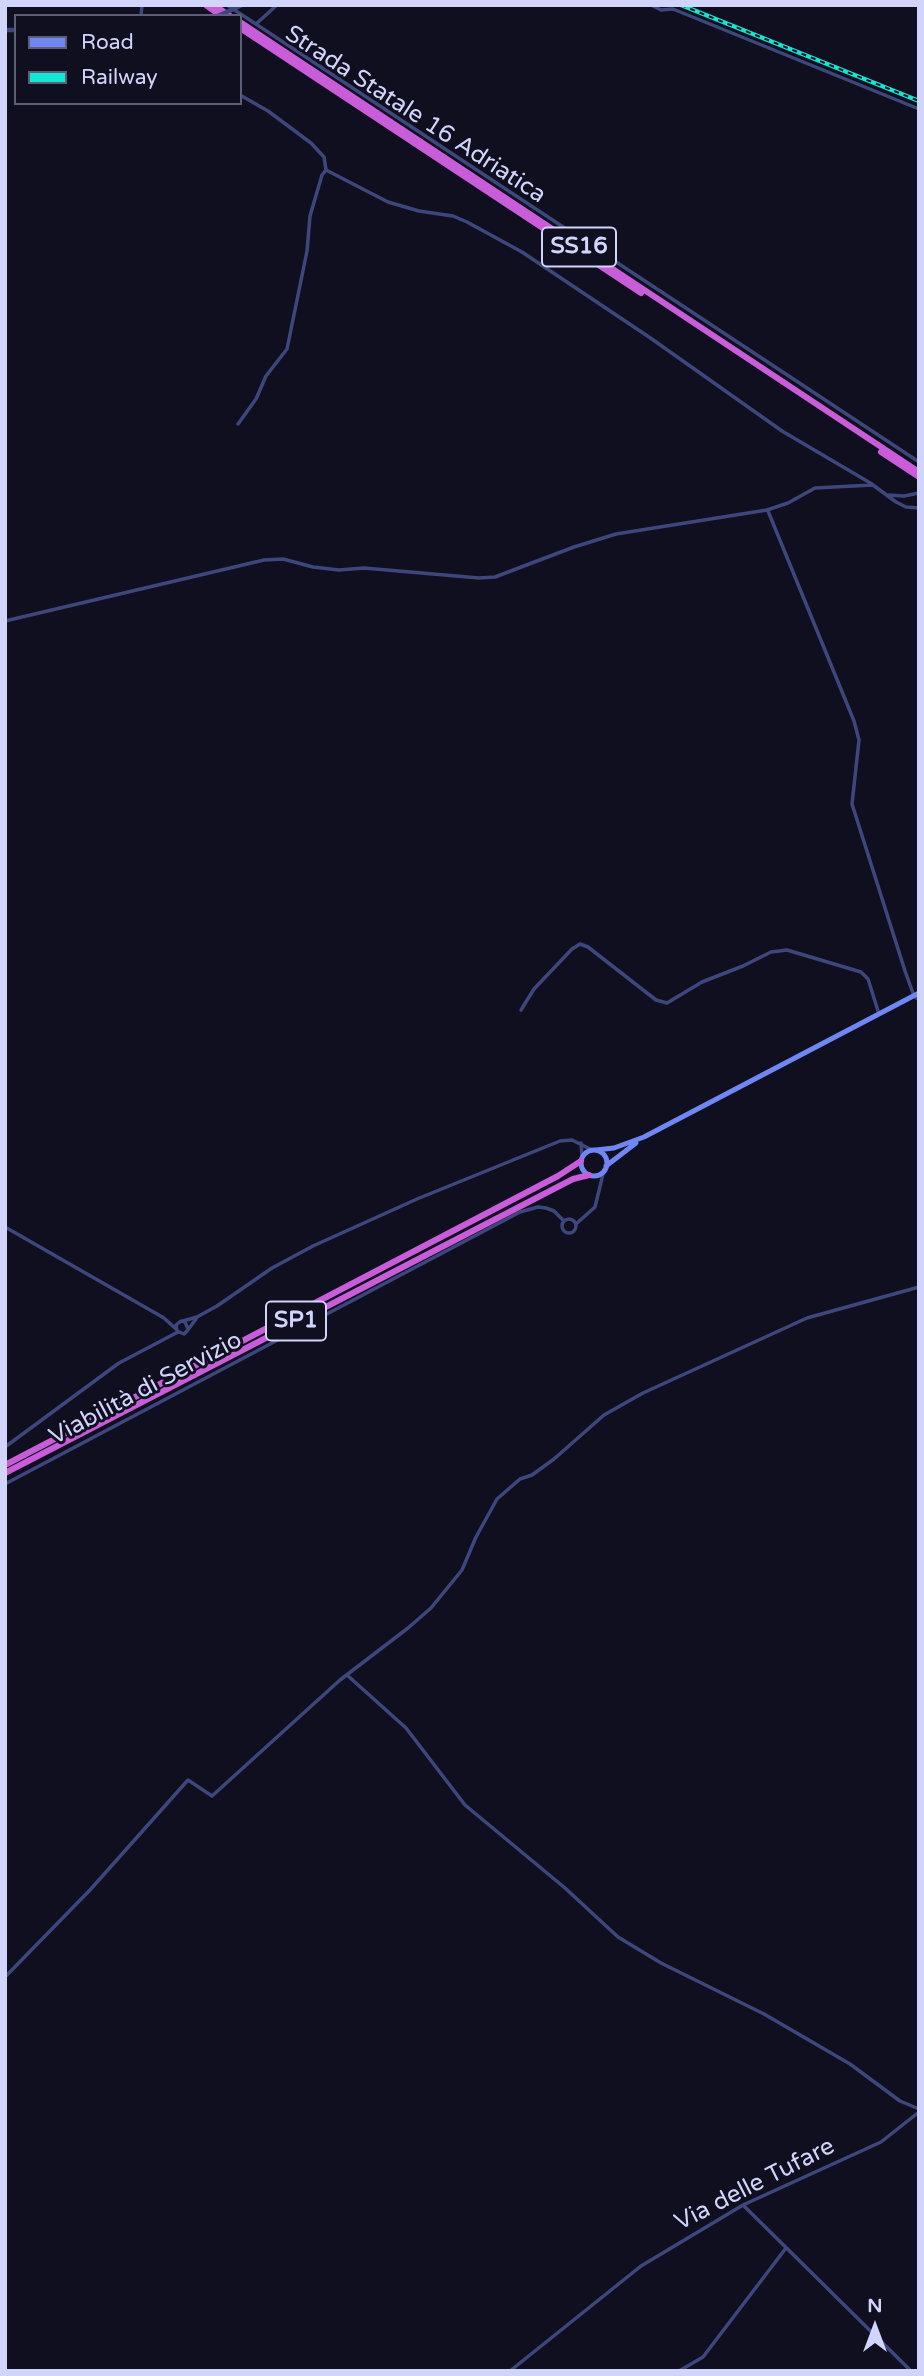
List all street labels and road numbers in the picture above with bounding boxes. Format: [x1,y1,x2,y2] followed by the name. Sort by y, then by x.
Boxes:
[279,20,551,210] street label: Strada Statale 16 Adriatica
[542,228,616,266] road number: SS16
[266,1302,326,1340] road number: SP1
[45,1326,247,1452] street label: Viabilità di Servizio
[670,2132,840,2238] street label: Via delle Tufare

